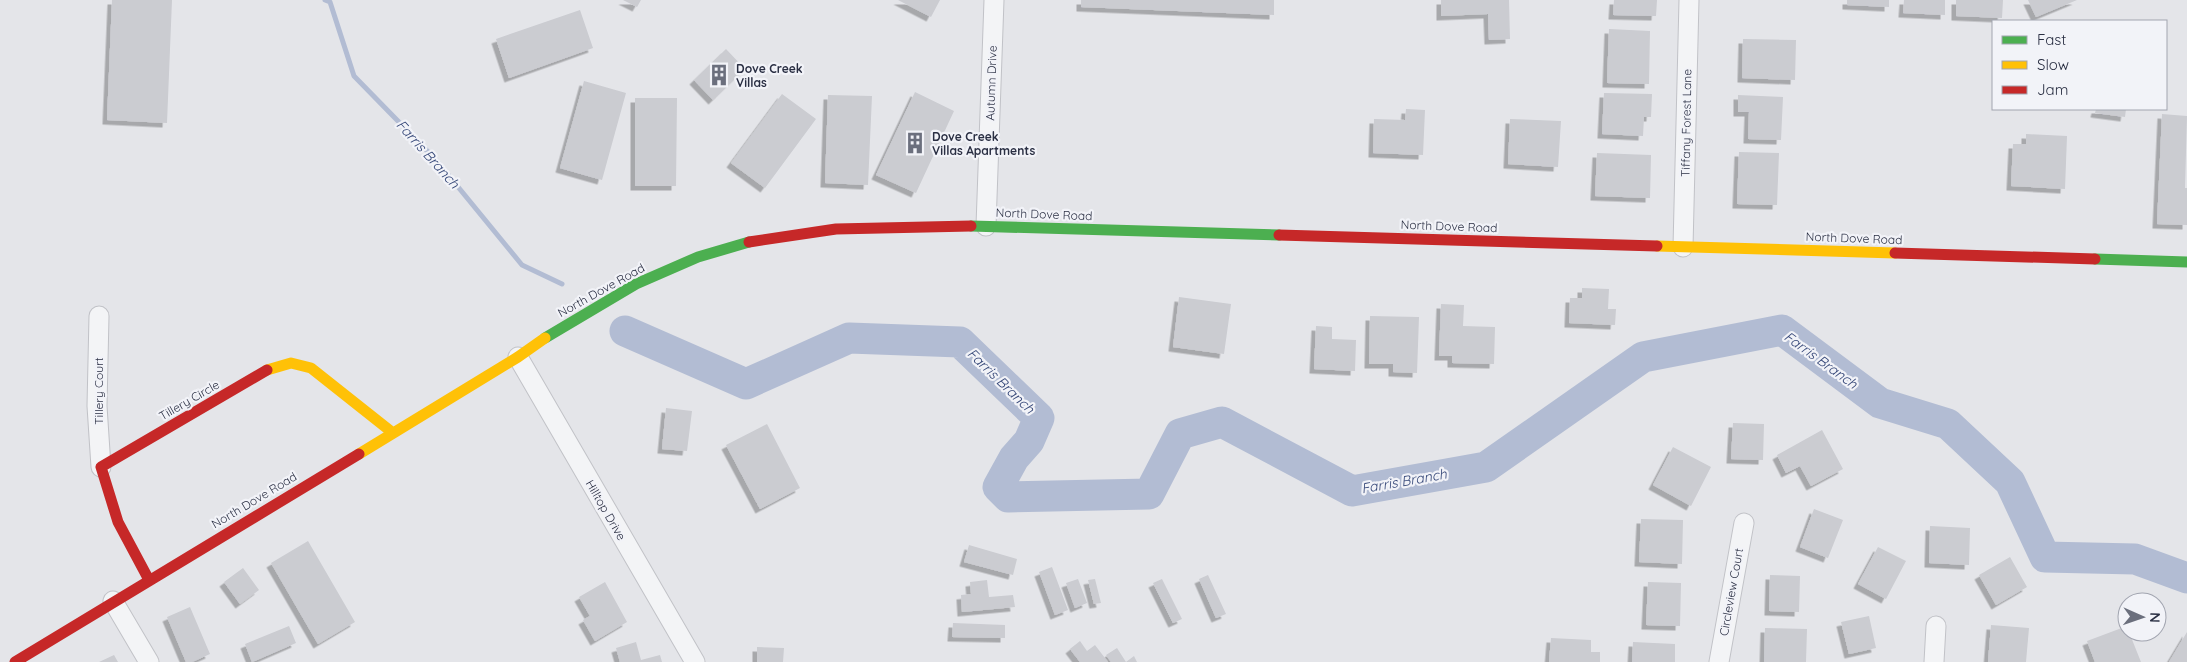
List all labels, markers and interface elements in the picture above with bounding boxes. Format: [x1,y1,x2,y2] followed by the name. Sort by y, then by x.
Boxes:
[1992,20,2167,110] legend
[2037,30,2066,49] text: Fast
[982,45,1000,121] street label: Autumn Drive
[2037,55,2069,74] text: Slow
[736,61,803,90] place label: Dove Creek Villas
[706,62,732,88] building icon: Dove Creek Villas
[1678,69,1694,177] street label: Tiffany Forest Lane
[2037,80,2068,99] text: Jam
[392,116,464,193] water label: Farris Branch
[932,129,1035,158] place label: Dove Creek Villas Apartments
[902,130,928,156] building icon: Dove Creek Villas Apartments
[995,205,1093,223] street label: North Dove Road
[1400,217,1498,235] street label: North Dove Road
[1805,229,1903,247] street label: North Dove Road
[555,260,647,320] street label: North Dove Road
[1781,327,1862,393] water label: Farris Branch
[964,345,1039,418] water label: Farris Branch
[91,357,106,425] street label: Tillery Court
[156,377,222,423] street label: Tillery Circle
[1360,464,1449,497] water label: Farris Branch
[209,469,299,531] street label: North Dove Road
[583,477,629,543] street label: Hilltop Drive
[1716,547,1746,637] street label: Circleview Court
[2117,592,2167,642] north arrow
[2146,612,2164,623] text: N

